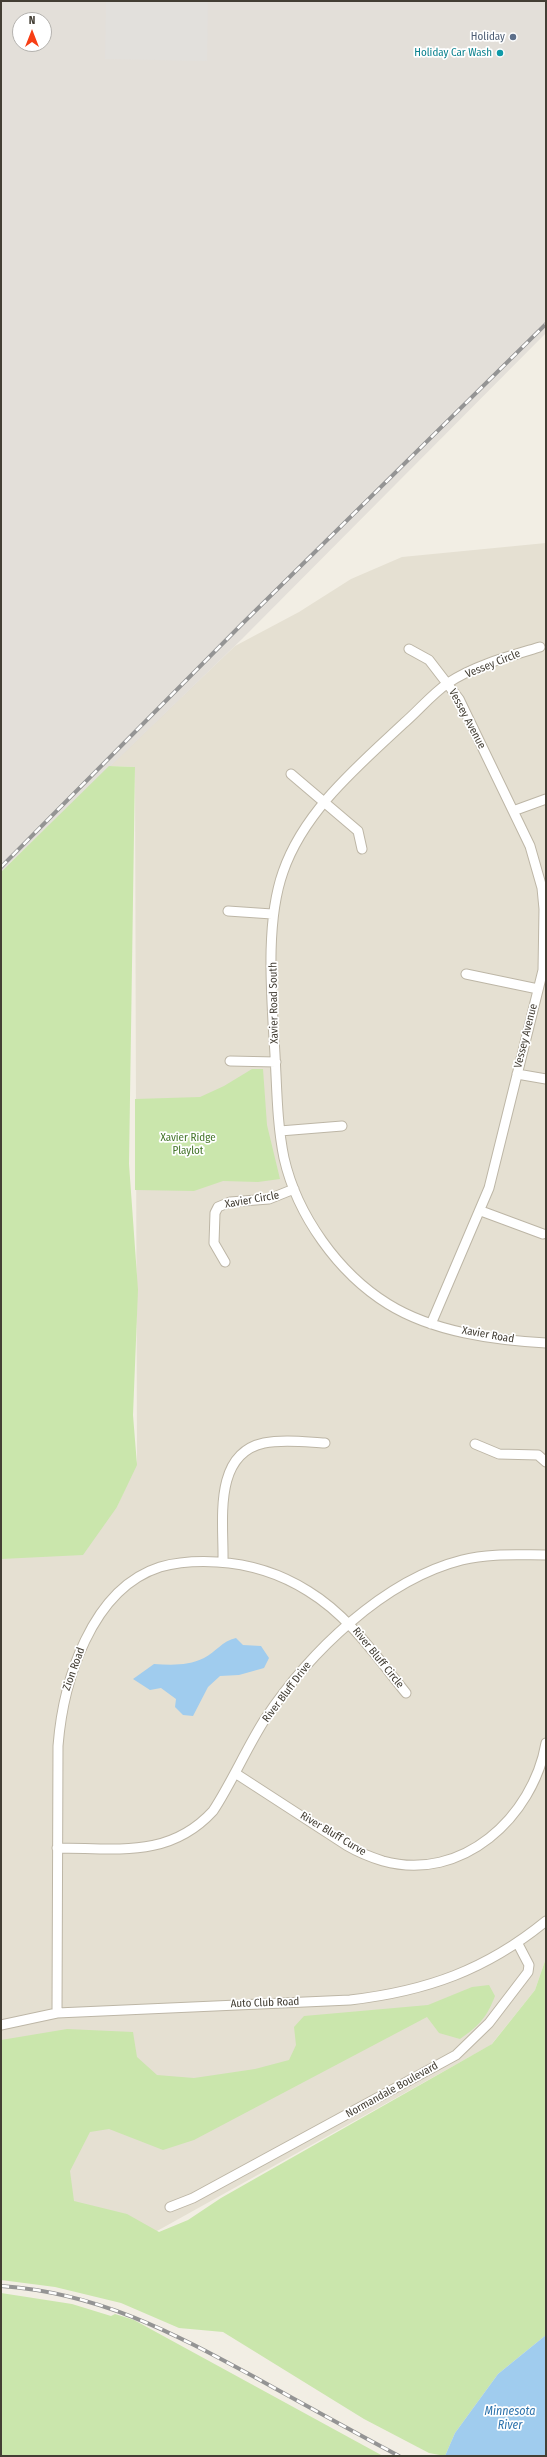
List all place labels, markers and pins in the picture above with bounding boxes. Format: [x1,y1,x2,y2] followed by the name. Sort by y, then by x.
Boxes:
[471,30,505,44] place label: Holiday
[508,32,518,42] marker: Holiday
[414,46,492,60] place label: Holiday Car Wash
[495,48,505,58] marker: Holiday Car Wash

